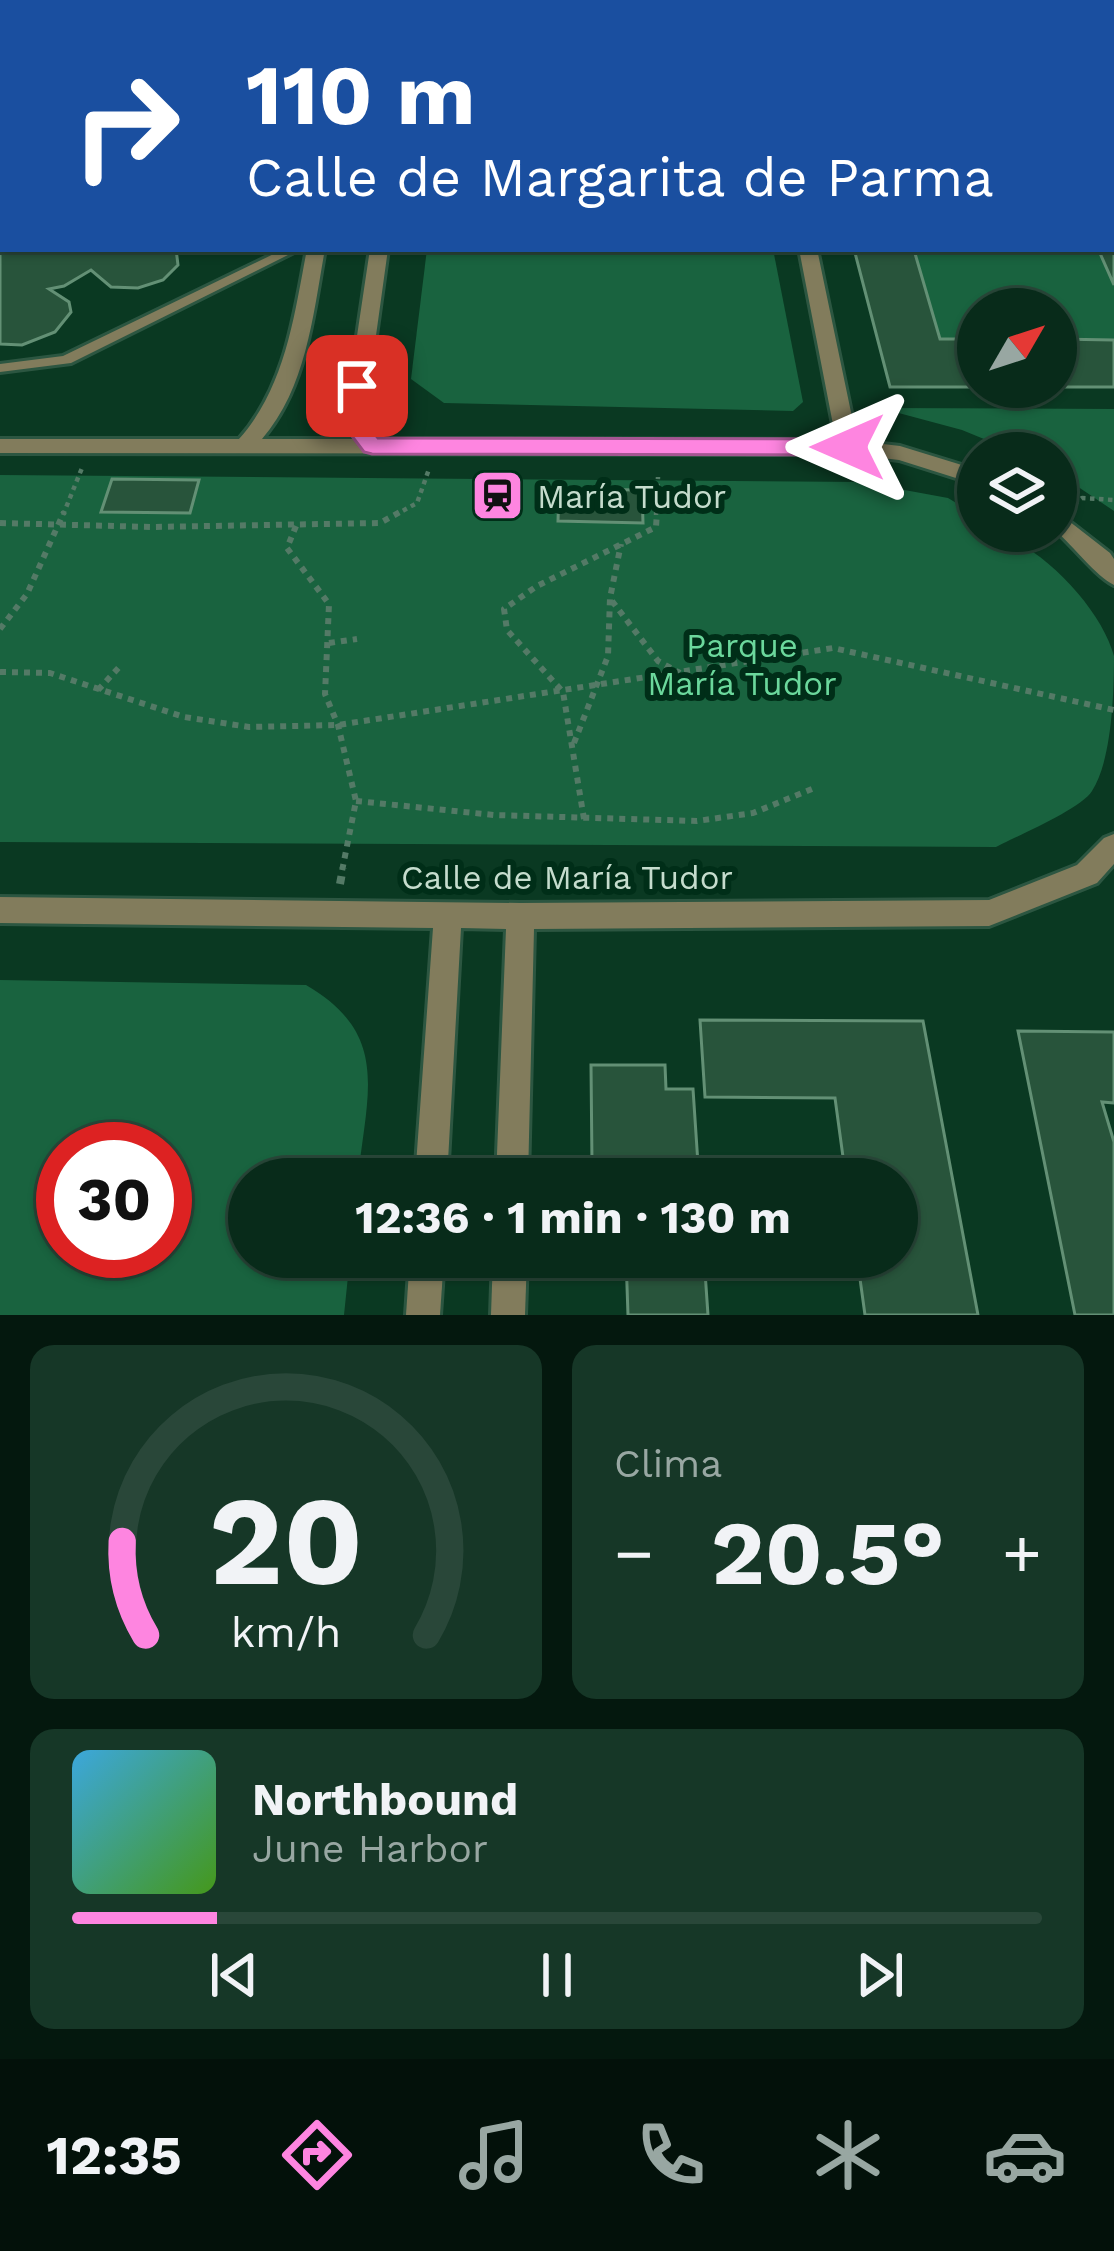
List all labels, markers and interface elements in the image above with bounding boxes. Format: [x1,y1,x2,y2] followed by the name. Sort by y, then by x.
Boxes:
[246,46,476,144] text: 110 m
[48,48,204,204] icon: right
[246,146,994,209] text: Calle de Margarita de Parma
[957,288,1077,408] north arrow
[957,288,1077,552] map controls
[306,335,408,437] pin
[324,353,390,419] icon: arrive
[785,384,911,510] position arrow
[957,432,1077,552] button: layers
[470,468,526,524] station icon: María Tudor
[537,477,726,516] place label: María Tudor
[647,626,837,703] park label: Parque María Tudor
[401,858,733,897] street label: Calle de María Tudor
[36,1122,192,1278] speed limit sign: 30
[355,1191,791,1244] text: 12:36 · 1 min · 130 m
[614,1441,722,1486] text: Clima
[209,1468,363,1614] text: 20
[711,1500,945,1606] text: 20.5°
[614,1515,654,1592] text: −
[1002,1515,1042,1592] text: +
[231,1607,341,1657] text: km/h
[252,1773,518,1826] text: Northbound
[252,1826,488,1871] text: June Harbor
[201,1942,267,2008] icon: previous
[524,1942,590,2008] icon: pause
[847,1942,913,2008] icon: next
[275,2113,359,2197] icon: directions
[452,2113,536,2197] icon: music
[629,2113,713,2197] icon: phone
[806,2113,890,2197] icon: climate
[983,2113,1067,2197] icon: car
[47,2124,182,2187] text: 12:35

